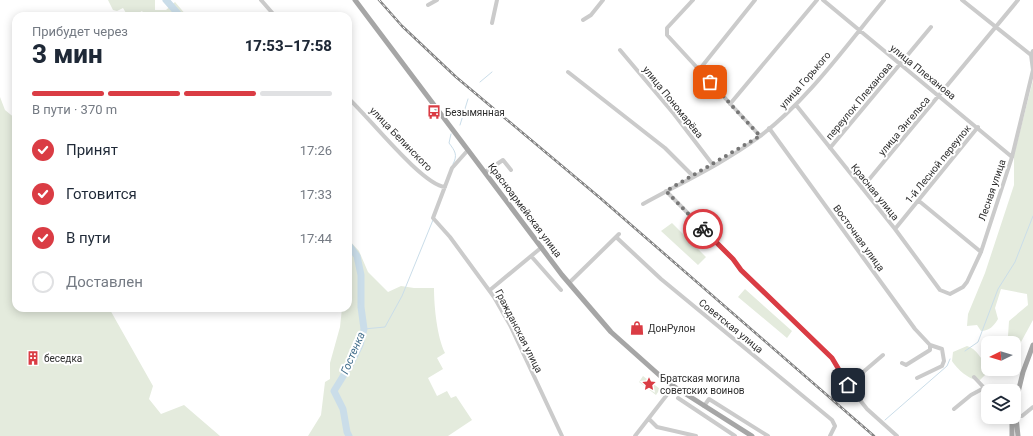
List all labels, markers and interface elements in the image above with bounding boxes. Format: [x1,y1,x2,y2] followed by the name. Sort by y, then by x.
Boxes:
[32,24,128,39] text: Прибудет через
[245,37,332,55] text: 17:53–17:58
[32,39,103,69] text: 3 мин
[888,42,958,102] street label: улица Плеханова
[777,49,833,111] street label: улица Горького
[824,60,894,142] street label: переулок Плеханова
[641,64,705,140] street label: улица Пономарёва
[693,65,727,99] pin
[699,71,721,93] icon: bag
[876,94,932,158] street label: улица Энгельса
[32,102,117,117] text: В пути · 370 m
[426,104,442,120] bus stop icon: Безымянная
[368,105,435,174] street label: улица Белинского
[445,107,505,118] place label: Безымянная
[903,122,973,205] street label: 1-й Лесной переулок
[32,139,54,161] icon: check
[66,141,118,159] text: Принят
[300,143,332,158] text: 17:26
[976,158,1008,222] street label: Лесная улица
[486,161,564,259] street label: Красноармейская улица
[849,162,901,222] street label: Красная улица
[32,183,54,205] icon: check
[66,185,137,203] text: Готовится
[300,187,332,202] text: 17:33
[831,203,887,273] street label: Восточная улица
[683,209,723,249] courier
[692,218,714,240] icon: bike
[32,227,54,249] icon: check
[66,229,111,247] text: В пути
[300,231,332,246] text: 17:44
[66,273,143,291] text: Доставлен
[493,288,545,374] street label: Гражданская улица
[697,297,765,355] street label: Советская улица
[629,320,645,336] shop icon: ДонРулон
[648,323,695,334] place label: ДонРулон
[338,330,368,376] water label: Гостенка
[981,336,1021,376] north arrow
[981,336,1021,424] map controls
[25,350,41,366] building icon: беседка
[44,353,82,364] place label: беседка
[831,368,865,402] pin
[660,373,745,396] place label: Братская могила советских воинов
[837,374,859,396] icon: home
[641,376,657,392] place icon: Братская могила советских воинов
[981,384,1021,424] button: layers

